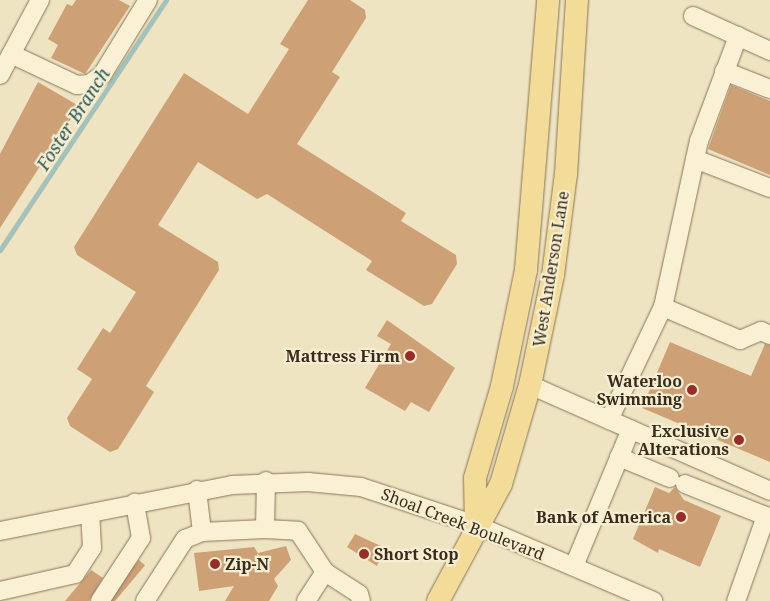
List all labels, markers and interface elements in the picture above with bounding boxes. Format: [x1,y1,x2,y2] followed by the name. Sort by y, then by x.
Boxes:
[32,64,114,174] water label: Foster Branch
[529,190,573,348] street label: West Anderson Lane
[285,346,400,366] place label: Mattress Firm
[404,350,416,362] marker: Mattress Firm
[597,371,682,409] place label: Waterloo Swimming
[686,384,698,396] marker: Waterloo Swimming
[638,421,729,459] place label: Exclusive Alterations
[733,434,745,446] marker: Exclusive Alterations
[379,484,547,564] street label: Shoal Creek Boulevard
[536,507,671,527] place label: Bank of America
[675,511,687,523] marker: Bank of America
[374,544,459,564] place label: Short Stop
[358,548,370,560] marker: Short Stop
[225,554,269,574] place label: Zip-N
[209,558,221,570] marker: Zip-N

